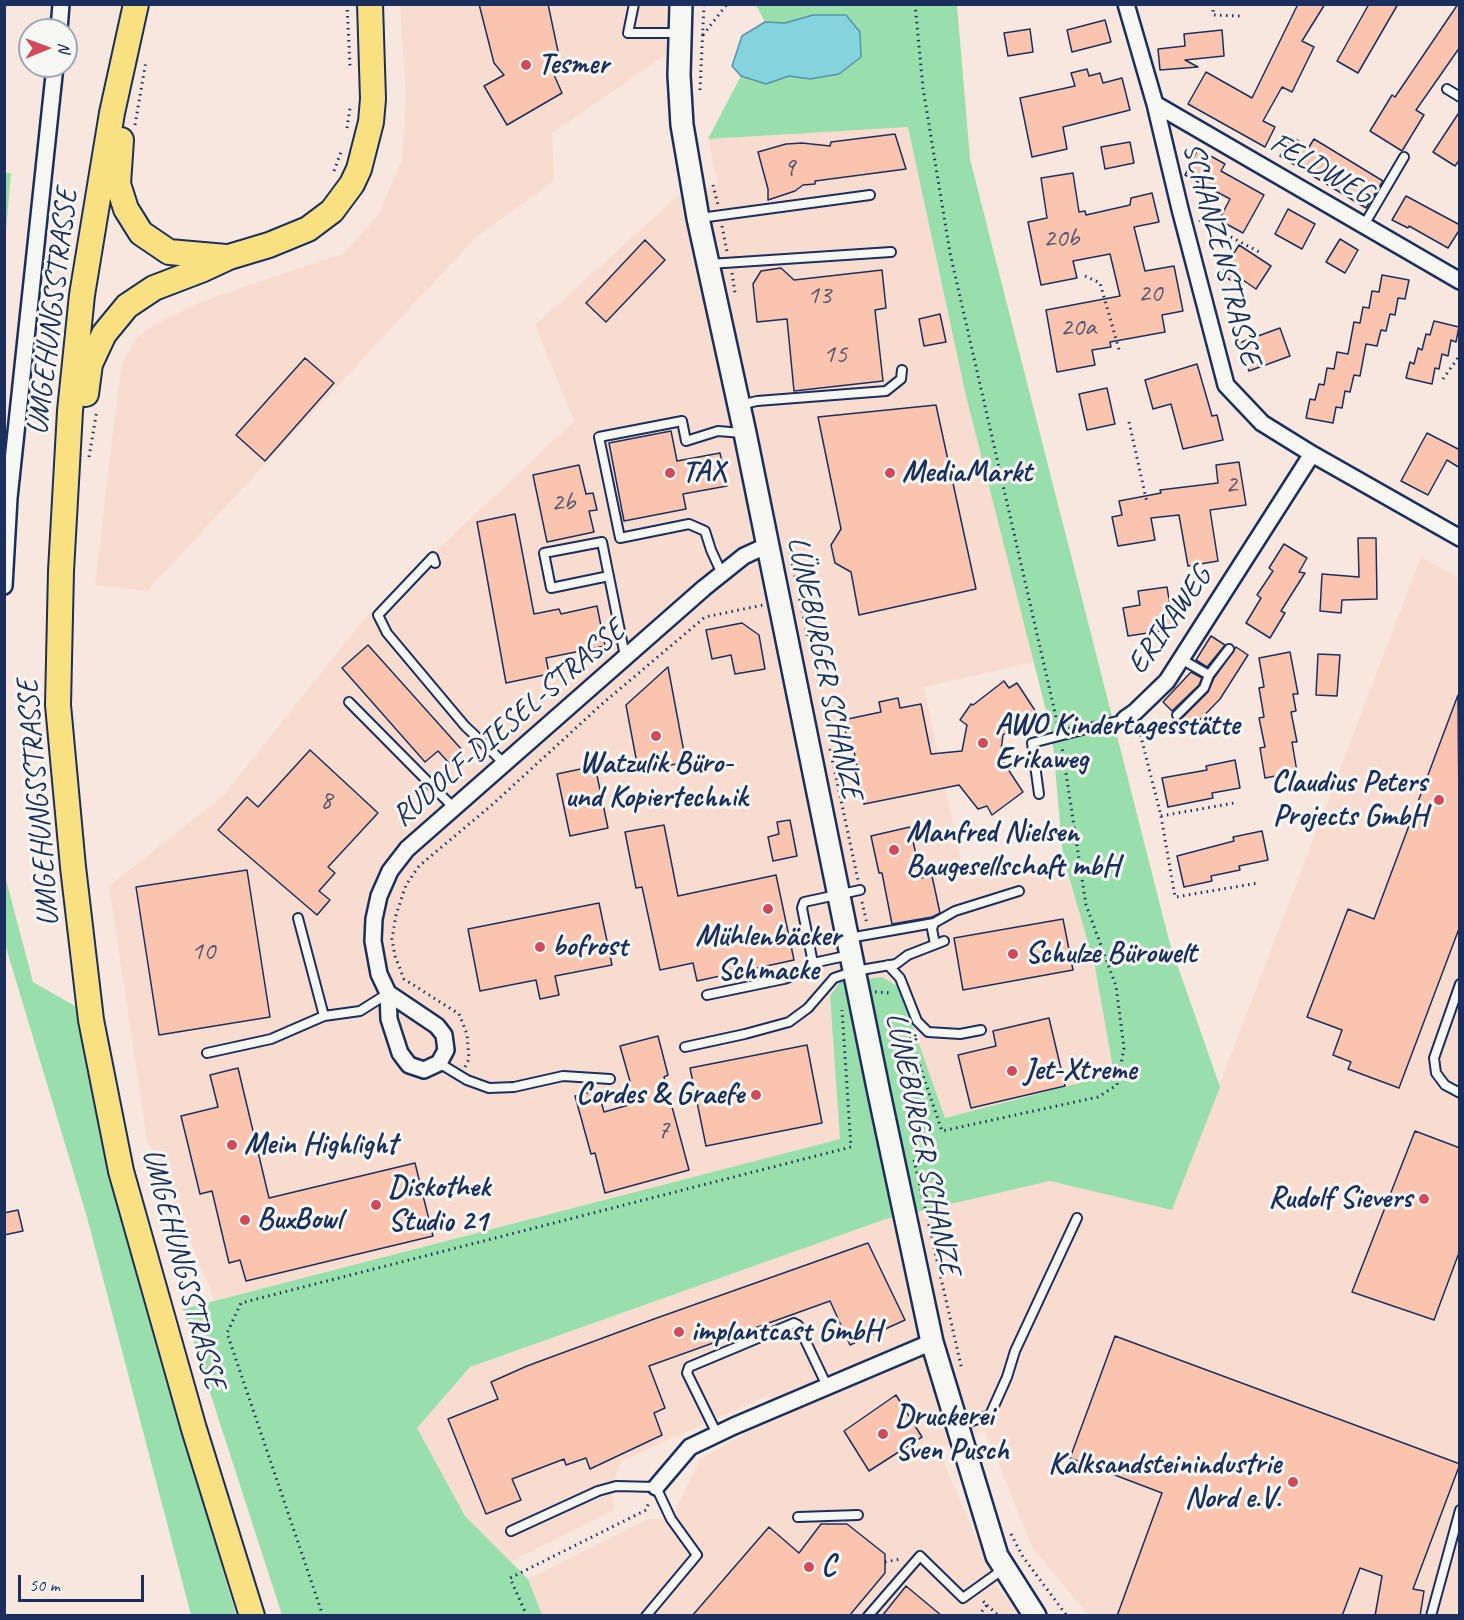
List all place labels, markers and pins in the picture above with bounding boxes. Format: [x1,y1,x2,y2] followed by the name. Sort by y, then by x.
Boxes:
[538,47,609,83] place label: Tesmer
[519,58,533,72] marker: Tesmer
[682,455,725,491] place label: TAX
[902,455,1032,491] place label: MediaMarkt
[663,466,677,480] marker: TAX
[883,466,897,480] marker: MediaMarkt
[995,708,1239,778] place label: AWO Kindertagesstätte Erikaweg
[649,729,663,743] marker: Watzulik Büro- und Kopiertechnik
[976,736,990,750] marker: AWO Kindertagesstätte Erikaweg
[565,746,747,816] place label: Watzulik Büro- und Kopiertechnik
[1271,765,1427,836] place label: Claudius Peters Projects GmbH
[1432,793,1446,807] marker: Claudius Peters Projects GmbH
[906,815,1119,886] place label: Manfred Nielsen Baugesellschaft mbH
[887,843,901,857] marker: Manfred Nielsen Baugesellschaft mbH
[761,902,775,916] marker: Mühlenbäcker Schmacke
[695,919,841,990] place label: Mühlenbäcker Schmacke
[552,929,627,965] place label: bofrost
[1025,936,1196,972] place label: Schulze Bürowelt
[533,940,547,954] marker: bofrost
[1006,947,1020,961] marker: Schulze Bürowelt
[1024,1053,1136,1089] place label: Jet-Xtreme
[1005,1064,1019,1078] marker: Jet-Xtreme
[576,1077,744,1113] place label: Cordes & Graefe
[749,1088,763,1102] marker: Cordes & Graefe
[244,1127,397,1163] place label: Mein Highlight
[225,1138,239,1152] marker: Mein Highlight
[388,1170,490,1240] place label: Diskothek Studio 21
[1268,1181,1412,1217] place label: Rudolf Sievers
[1417,1192,1431,1206] marker: Rudolf Sievers
[369,1198,383,1212] marker: Diskothek Studio 21
[257,1202,342,1238] place label: BuxBowl
[238,1213,252,1227] marker: BuxBowl
[691,1314,881,1350] place label: implantcast GmbH
[672,1325,686,1339] marker: implantcast GmbH
[895,1399,1009,1470] place label: Druckerei Sven Pusch
[876,1427,890,1441] marker: Druckerei Sven Pusch
[1048,1447,1281,1518] place label: Kalksandsteinindustrie Nord e.V.
[1286,1475,1300,1489] marker: Kalksandsteinindustrie Nord e.V.
[821,1549,835,1585] place label: C
[802,1560,816,1574] marker: C

